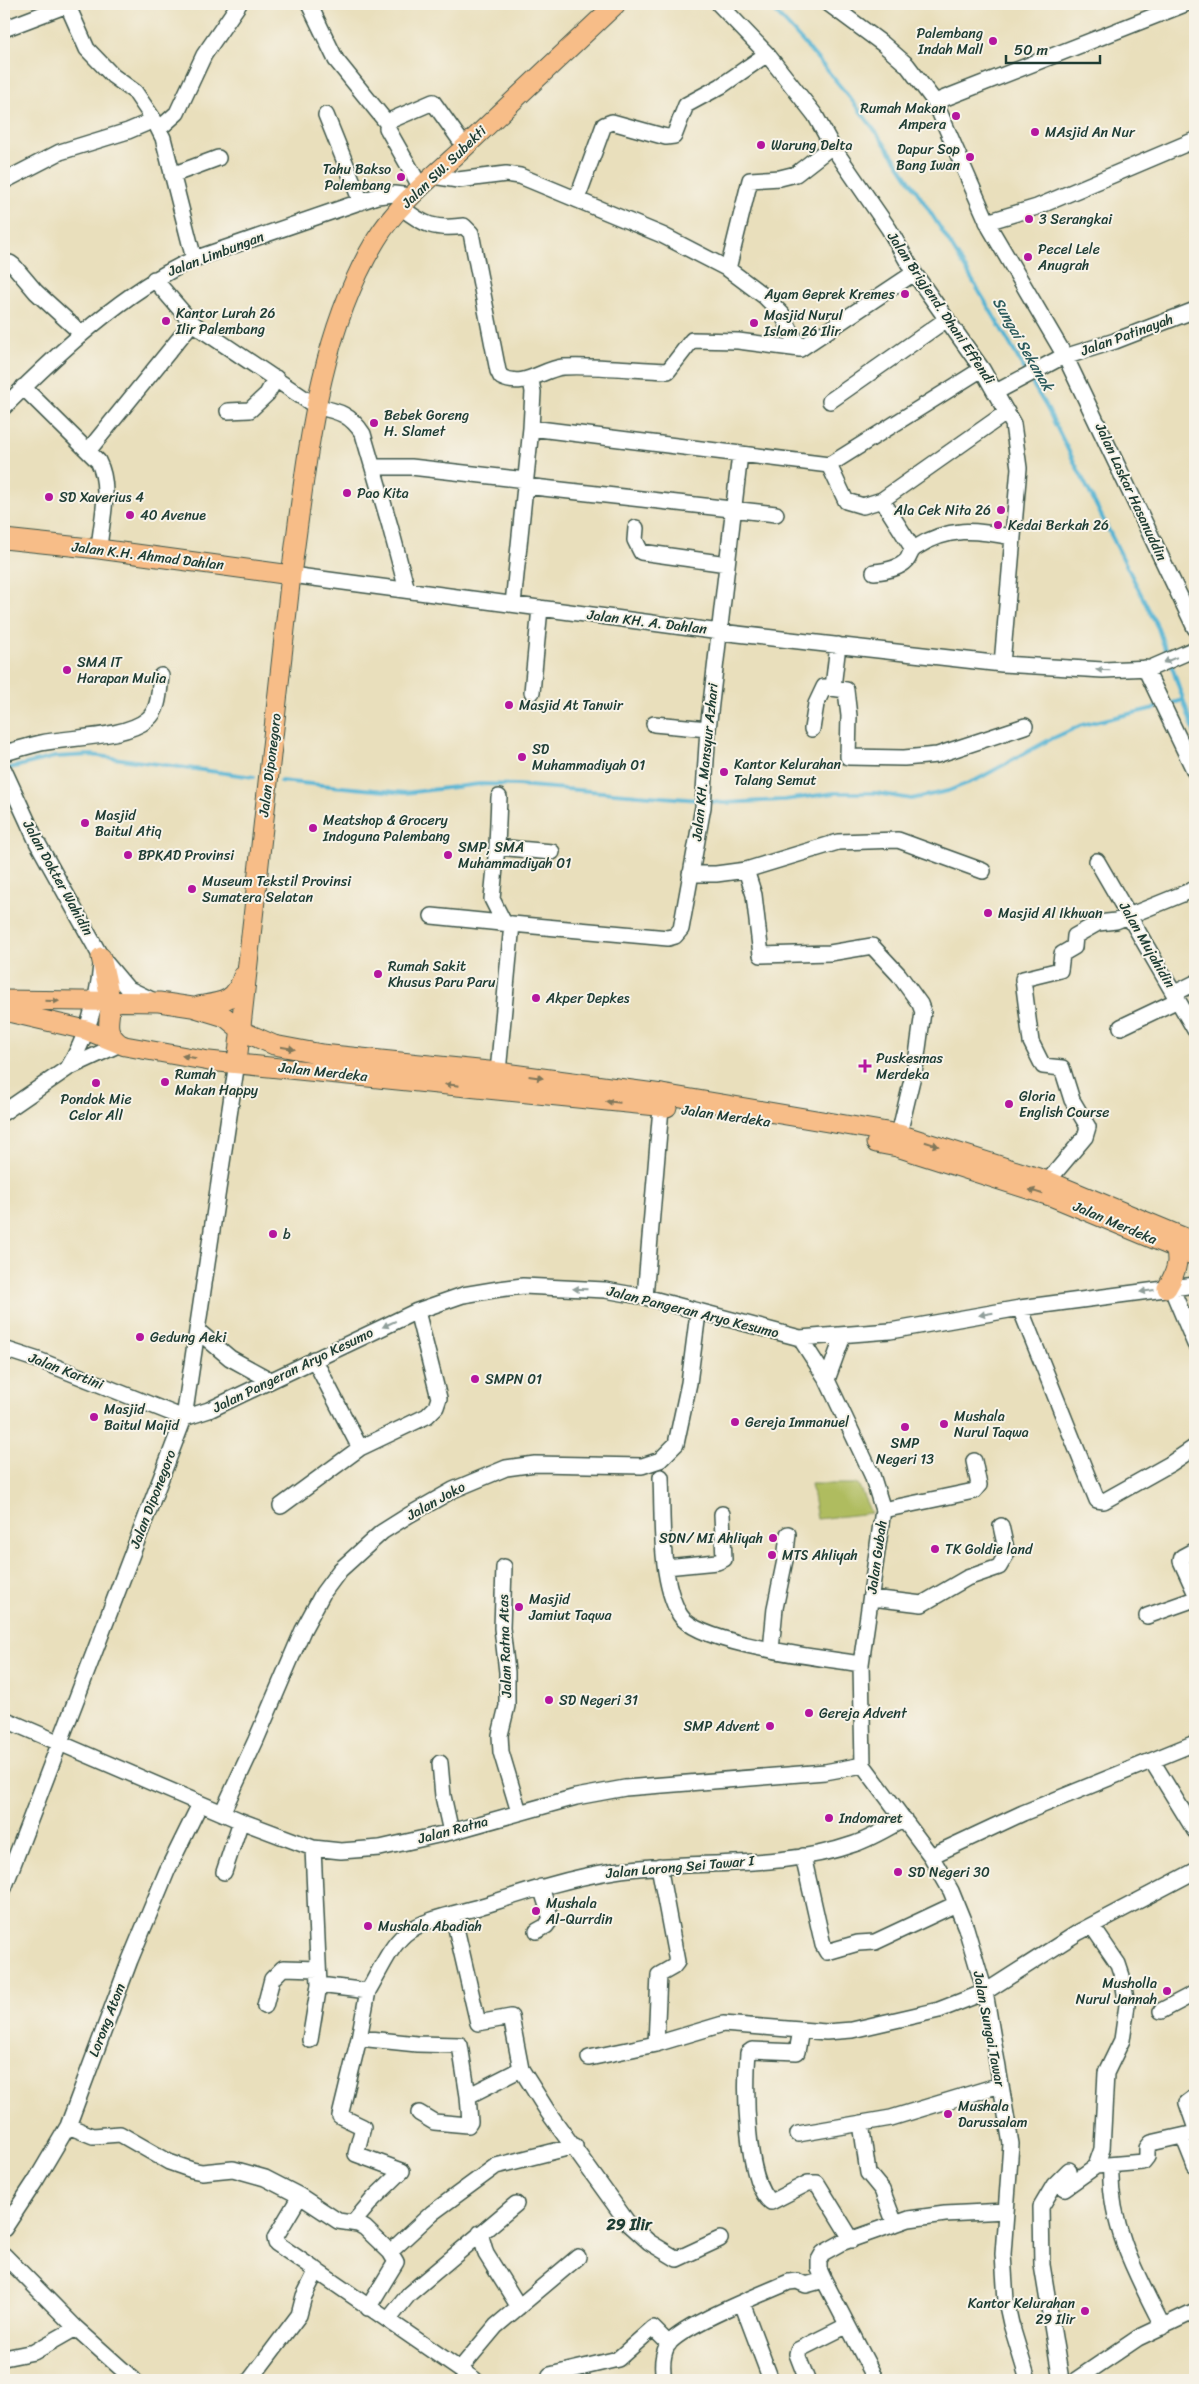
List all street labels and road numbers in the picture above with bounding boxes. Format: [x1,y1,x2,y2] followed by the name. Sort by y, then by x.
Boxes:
[395,119,493,215] street label: Jalan SW. Subekti
[163,224,268,284] street label: Jalan Limbungan
[880,226,1002,390] street label: Jalan Brigjend. Dhani Effendi
[1076,307,1177,364] street label: Jalan Patinayah
[1088,418,1174,566] street label: Jalan Laskar Hasanuddin
[70,534,226,578] street label: Jalan K.H. Ahmad Dahlan
[585,602,709,642] street label: Jalan KH. A. Dahlan
[684,681,726,843] street label: Jalan KH. Mansyur Azhari
[251,712,289,819] street label: Jalan Diponegoro
[15,815,100,941] street label: Jalan Dokter Wahidin
[1112,896,1182,993] street label: Jalan Mujahidin
[276,1055,370,1089] street label: Jalan Merdeka
[679,1097,773,1135] street label: Jalan Merdeka
[1068,1194,1162,1252] street label: Jalan Merdeka
[603,1278,782,1345] street label: Jalan Pangeran Aryo Kesumo
[207,1320,378,1420] street label: Jalan Pangeran Aryo Kesumo
[24,1345,108,1397] street label: Jalan Kartini
[122,1446,183,1553] street label: Jalan Diponegoro
[401,1475,470,1528] street label: Jalan Joko
[859,1519,895,1596] street label: Jalan Gubah
[491,1594,519,1699] street label: Jalan Ratna Atas
[414,1809,491,1852] street label: Jalan Ratna
[604,1848,757,1886] street label: Jalan Lorong Sei Tawar I
[965,1968,1013,2090] street label: Jalan Sungai Tawar
[81,1979,133,2061] street label: Lorong Atom

